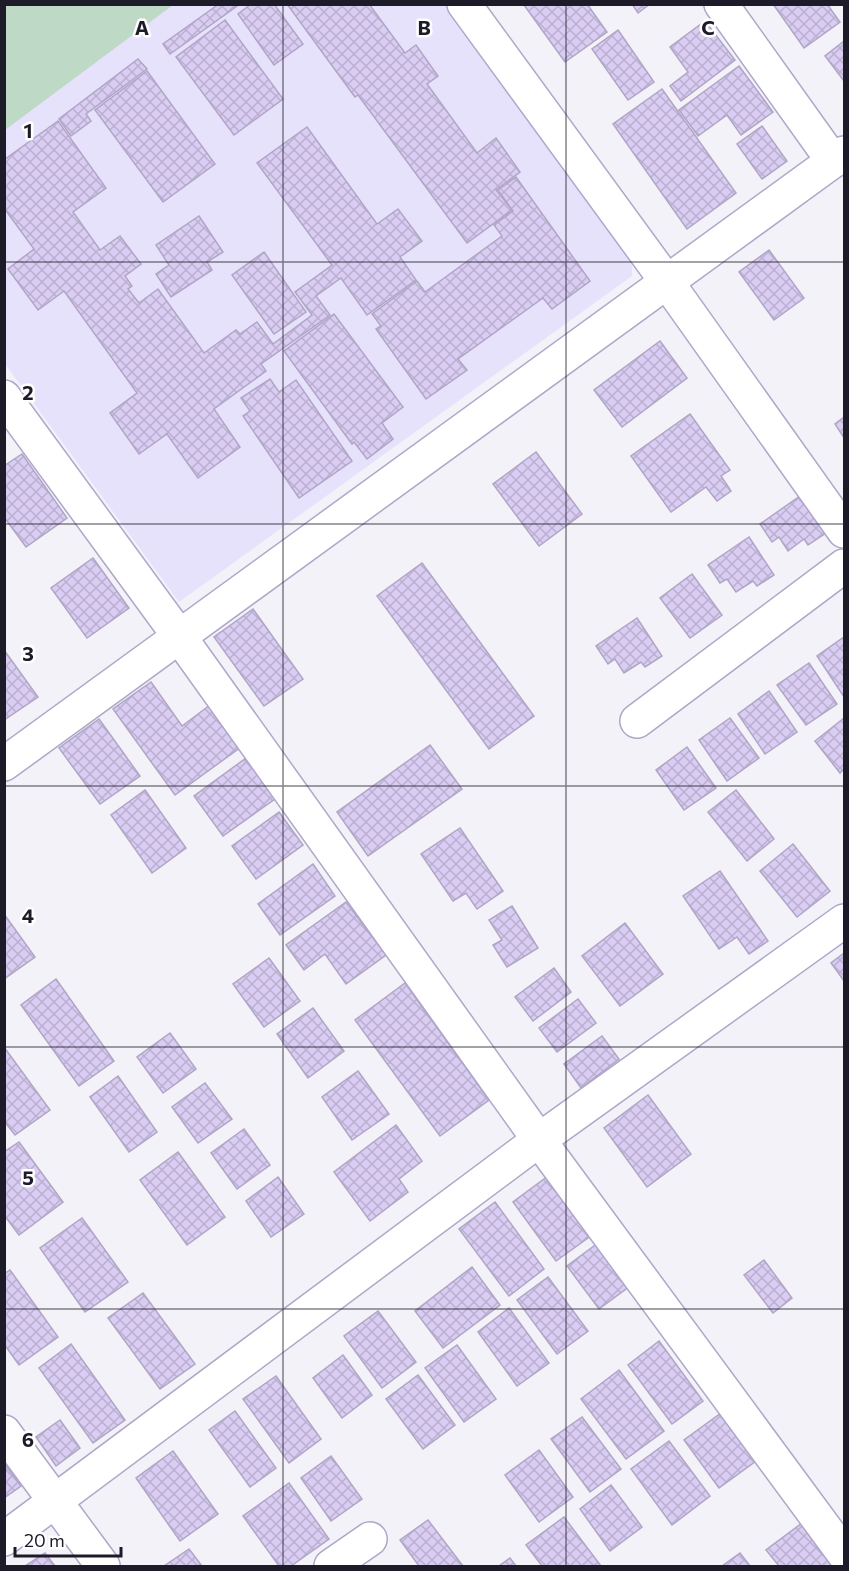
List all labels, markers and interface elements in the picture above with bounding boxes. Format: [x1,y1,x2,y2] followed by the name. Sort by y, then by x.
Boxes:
[135,15,149,39] text: A
[417,15,431,39] text: B
[701,15,715,39] text: C
[23,118,33,142] text: 1
[22,380,34,404] text: 2
[22,641,34,665] text: 3
[22,903,34,927] text: 4
[22,1165,34,1189] text: 5
[22,1427,34,1451] text: 6
[15,1520,122,1558] scale bar
[24,1529,65,1551] text: 20 m

